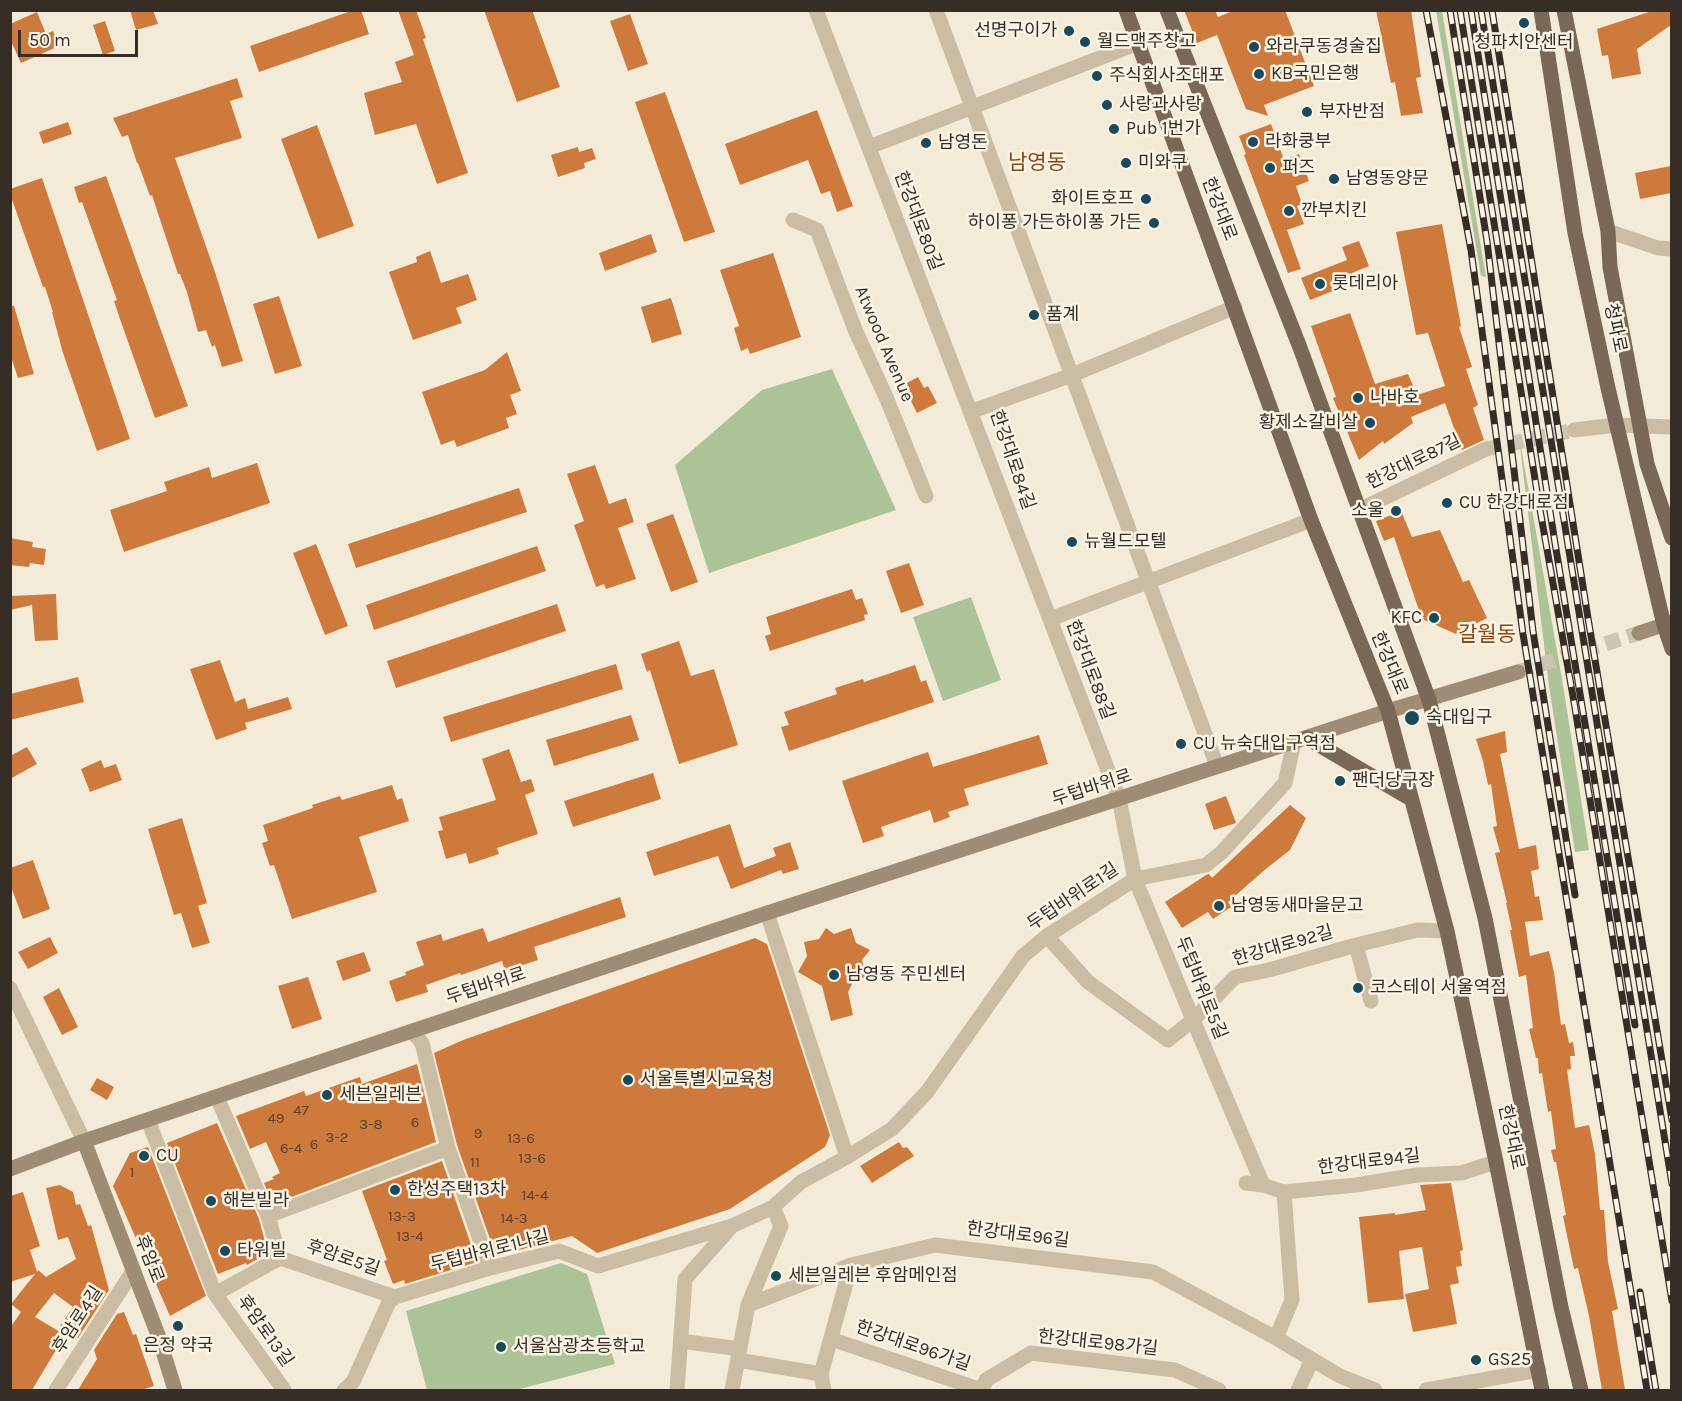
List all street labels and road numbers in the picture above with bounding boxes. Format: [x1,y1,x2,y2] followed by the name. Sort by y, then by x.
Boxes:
[889,168,947,274] street label: 한강대로80길
[1197,174,1241,244] street label: 한강대로
[850,283,918,405] street label: Atwood Avenue
[1599,301,1631,355] street label: 청파로
[985,407,1039,513] street label: 한강대로84길
[1363,430,1465,494] street label: 한강대로87길
[1061,617,1119,723] street label: 한강대로88길
[1366,628,1412,698] street label: 한강대로
[1049,765,1135,811] street label: 두텁바위로
[1023,859,1123,935] street label: 두텁바위로1길
[1230,921,1336,971] street label: 한강대로92길
[1170,933,1232,1043] street label: 두텁바위로5길
[443,963,529,1009] street label: 두텁바위로
[1494,1102,1528,1172] street label: 한강대로
[1316,1145,1422,1179] street label: 한강대로94길
[965,1218,1071,1252] street label: 한강대로96길
[428,1226,552,1276] street label: 두텁바위로1나길
[130,1232,168,1286] street label: 후암로
[303,1235,383,1281] street label: 후암로5길
[48,1282,108,1358] street label: 후암로4길
[232,1291,298,1371] street label: 후암로13길
[853,1316,973,1376] street label: 한강대로96가길
[1037,1326,1159,1360] street label: 한강대로98가길

